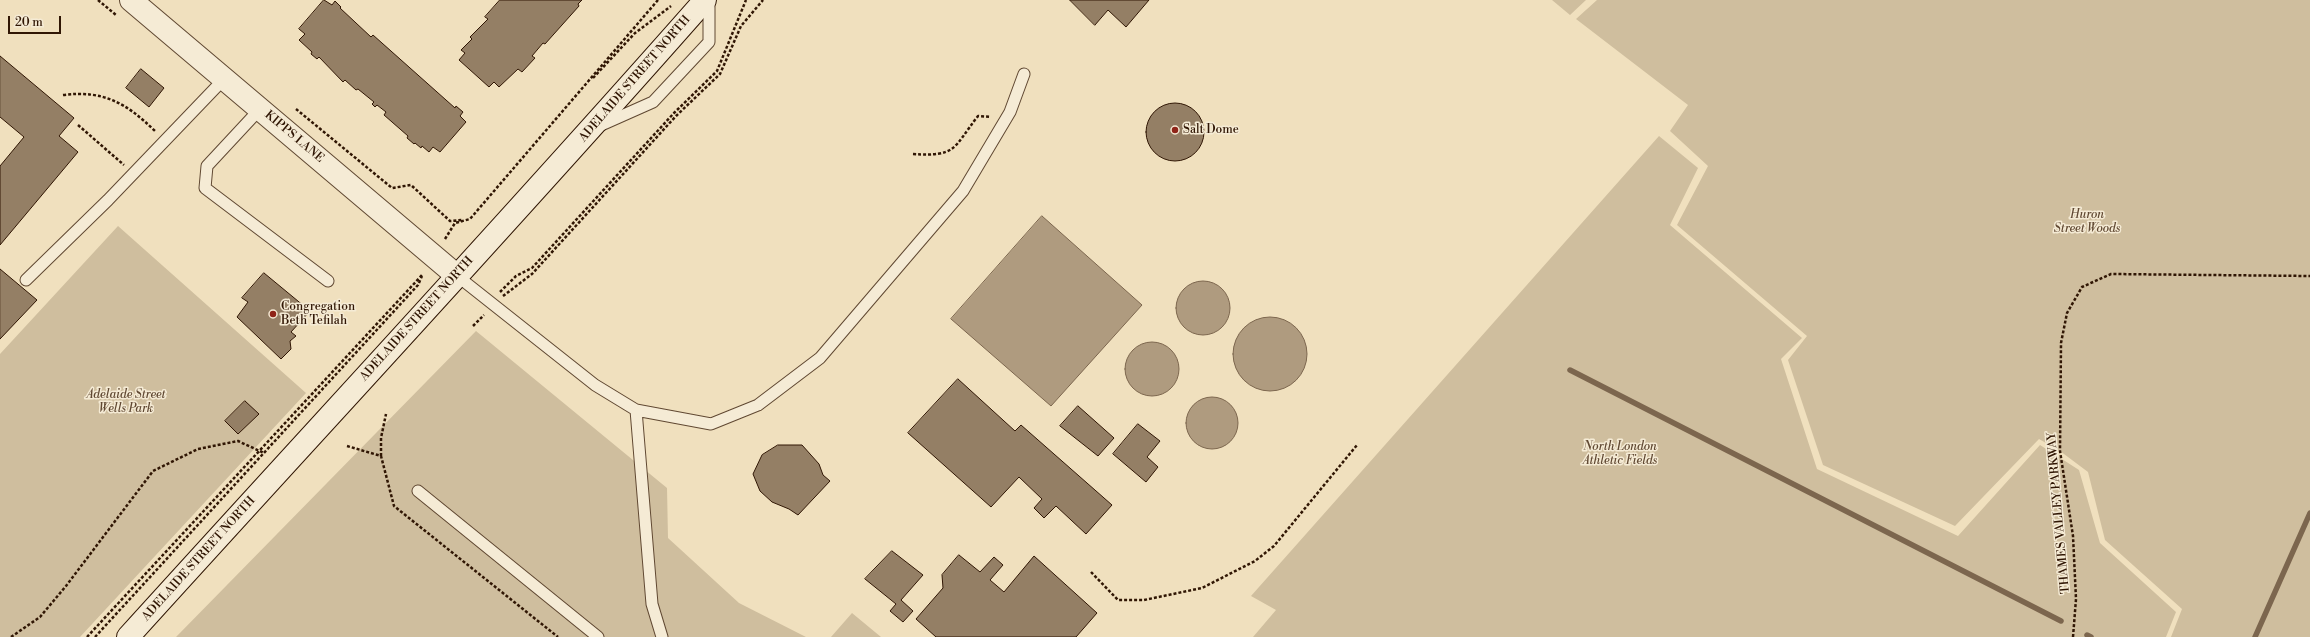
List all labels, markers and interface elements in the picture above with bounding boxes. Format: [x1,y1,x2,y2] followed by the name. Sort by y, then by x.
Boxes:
[10,8,63,34] scale bar
[576,13,694,145] street label: ADELAIDE STREET NORTH
[15,15,43,30] text: 20 m
[261,108,327,166] street label: KIPPS LANE
[1183,123,1239,137] place label: Salt Dome
[1170,125,1180,135] marker: Salt Dome
[2054,208,2120,236] park label: Huron Street Woods
[357,254,477,384] street label: ADELAIDE STREET NORTH
[281,300,355,328] place label: Congregation Beth Tefilah
[268,309,278,319] marker: Congregation Beth Tefilah
[86,388,166,416] park label: Adelaide Street Wells Park
[2045,432,2073,594] street label: THAMES VALLEY PARKWAY
[1583,440,1657,468] park label: North London Athletic Fields
[139,494,259,624] street label: ADELAIDE STREET NORTH

